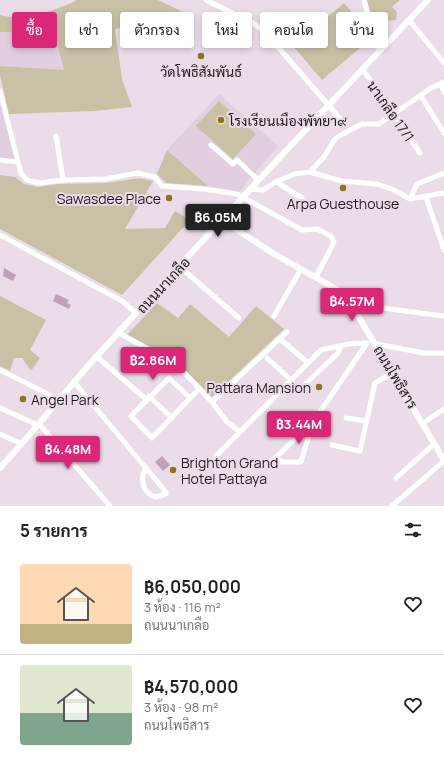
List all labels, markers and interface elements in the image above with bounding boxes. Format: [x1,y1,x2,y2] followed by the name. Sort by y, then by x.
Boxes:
[12,12,57,48] chip: ซื้อ
[65,12,112,48] chip: เช่า
[120,12,194,48] chip: ตัวกรอง
[202,12,252,48] chip: ใหม่
[260,12,328,48] chip: คอนโด
[336,12,388,48] chip: บ้าน
[196,51,206,61] marker: วัดโพธิสัมพันธ์
[160,62,242,81] place label: วัดโพธิสัมพันธ์
[363,77,419,145] street label: นาเกลือ 17/1
[228,111,347,130] place label: โรงเรียนเมืองพัทยา๙
[216,115,226,125] marker: โรงเรียนเมืองพัทยา๙
[338,183,348,193] marker: Arpa Guesthouse
[57,189,161,208] place label: Sawasdee Place
[164,193,174,203] marker: Sawasdee Place
[287,194,399,213] place label: Arpa Guesthouse
[185,204,251,238] pin: ฿6.05M
[194,208,242,226] text: ฿6.05M
[132,253,194,317] street label: ถนนนาเกลือ
[319,288,385,322] pin: ฿4.57M
[329,292,375,310] text: ฿4.57M
[370,342,422,412] street label: ถนนโพธิสาร
[120,347,186,381] pin: ฿2.86M
[130,351,176,369] text: ฿2.86M
[207,378,311,397] place label: Pattara Mansion
[314,382,324,392] marker: Pattara Mansion
[31,390,100,409] place label: Angel Park
[18,394,28,404] marker: Angel Park
[266,411,332,445] pin: ฿3.44M
[276,415,322,433] text: ฿3.44M
[35,436,101,470] pin: ฿4.48M
[45,440,91,458] text: ฿4.48M
[181,453,278,488] place label: Brighton Grand Hotel Pattaya
[168,465,178,475] marker: Brighton Grand Hotel Pattaya
[20,519,88,542] text: 5 รายการ
[402,519,424,541] icon: filters
[144,575,241,598] text: ฿6,050,000
[52,580,100,628] icon: home
[402,593,424,615] icon: heart
[144,598,221,616] text: 3 ห้อง · 116 m²
[144,616,209,634] text: ถนนนาเกลือ
[144,675,238,698] text: ฿4,570,000
[52,681,100,729] icon: home
[402,694,424,716] icon: heart
[144,698,218,716] text: 3 ห้อง · 98 m²
[144,716,210,734] text: ถนนโพธิสาร

